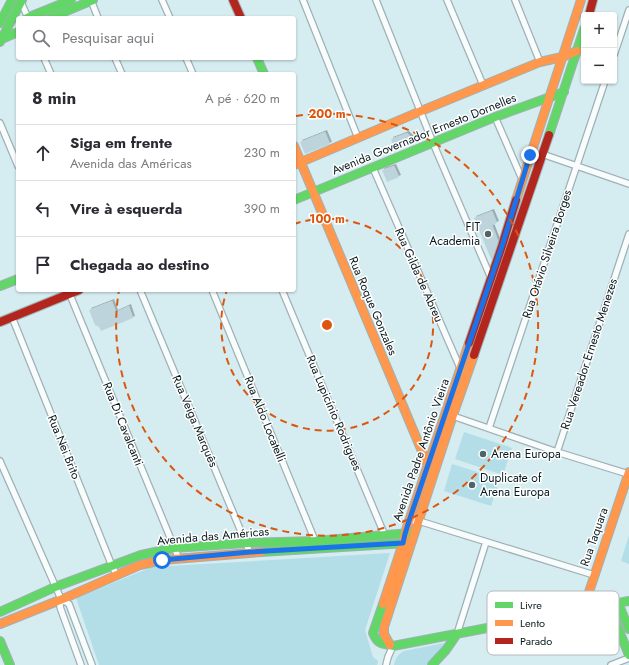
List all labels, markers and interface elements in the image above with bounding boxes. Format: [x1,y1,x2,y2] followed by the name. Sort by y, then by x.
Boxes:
[581,12,617,84] map controls
[581,12,617,48] button: +
[16,16,296,60] search box
[30,27,52,49] icon: search
[62,27,154,49] text: Pesquisar aqui
[581,48,617,84] button: −
[32,86,76,110] text: 8 min
[205,89,280,108] text: A pé · 620 m
[329,89,519,179] street label: Avenida Governador Ernesto Dornelles
[308,105,346,123] text: 200 m
[70,132,172,154] text: Siga em frente
[32,142,54,164] icon: ahead
[244,143,280,162] text: 230 m
[521,146,539,164] route end
[70,154,192,173] text: Avenida das Américas
[518,187,576,321] street label: Rua Otávio Silveira Borges
[32,198,54,220] icon: left
[70,198,182,220] text: Vire à esquerda
[244,199,280,218] text: 390 m
[309,210,345,228] text: 100 m
[429,218,480,250] place label: FIT Academia
[390,225,448,325] street label: Rua Gilda de Abreu
[483,229,493,239] marker: FIT Academia
[32,254,54,276] icon: arrive
[70,254,209,276] text: Chegada ao destino
[344,254,402,358] street label: Rua Roque Gonzales
[556,276,622,432] street label: Rua Vereador Ernesto Menezes
[320,318,334,332] centre of rings
[302,353,367,474] street label: Rua Lupicínio Rodrigues
[167,372,223,470] street label: Rua Veiga Marquês
[240,373,290,465] street label: Rua Aldo Locatelli
[388,376,454,524] street label: Avenida Padre Antônio Vieira
[98,379,148,469] street label: Rua Di Cavalcanti
[43,412,85,482] street label: Rua Nei Brito
[491,445,561,463] place label: Arena Europa
[478,449,488,459] marker: Arena Europa
[480,469,550,501] place label: Duplicate of Arena Europa
[467,480,477,490] marker: Duplicate of Arena Europa
[576,505,613,569] street label: Rua Taquara
[156,522,270,550] street label: Avenida das Américas
[153,551,171,569] route start
[487,591,619,655] legend
[520,597,542,613] text: Livre
[520,615,545,631] text: Lento
[520,633,552,649] text: Parado

